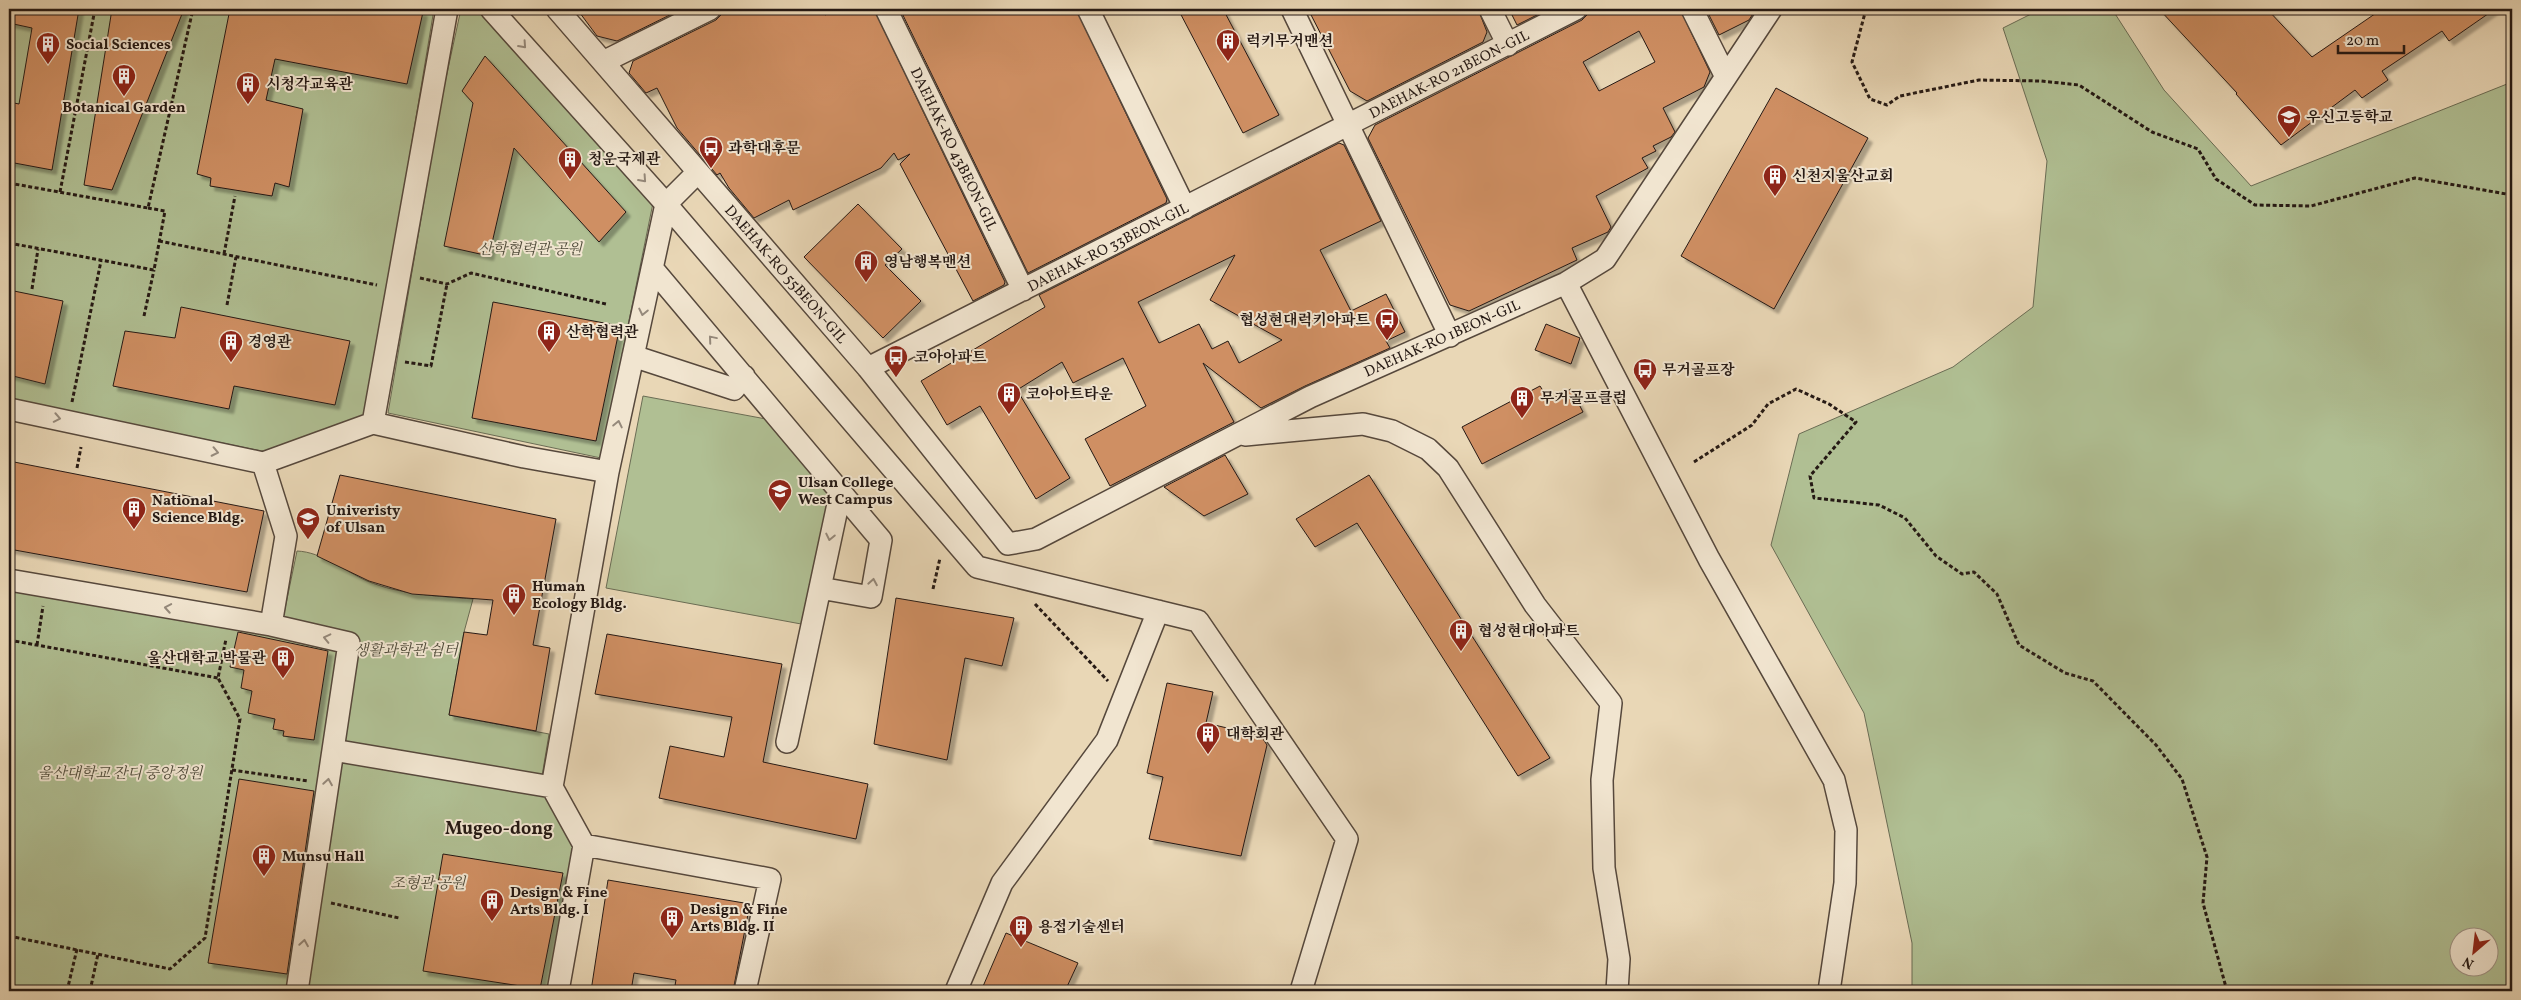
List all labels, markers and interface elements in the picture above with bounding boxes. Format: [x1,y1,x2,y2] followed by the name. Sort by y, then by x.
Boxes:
[2338,22,2405,54] scale bar
[1366,25,1534,125] street label: DAEHAK-RO 21BEON-GIL
[1215,28,1241,62] building icon: 럭키무거맨션
[35,31,61,65] building icon: Social Sciences
[2346,31,2379,52] text: 20 m
[1246,32,1333,53] place label: 럭키무거맨션
[66,35,171,56] place label: Social Sciences
[517,40,526,49] one-way arrow
[111,63,137,97] building icon: Botanical Garden
[904,64,1002,235] street label: DAEHAK-RO 43BEON-GIL
[235,71,261,105] building icon: 시청각교육관
[266,75,353,96] place label: 시청각교육관
[62,98,186,119] place label: Botanical Garden
[2276,104,2302,138] school or university icon: 우신고등학교
[2306,108,2393,129] place label: 우신고등학교
[698,135,724,169] bus stop icon: 과학대후문
[728,139,801,160] place label: 과학대후문
[557,146,583,180] building icon: 청운국제관
[588,150,661,171] place label: 청운국제관
[1762,163,1788,197] building icon: 신천지울산교회
[1792,167,1893,188] place label: 신천지울산교회
[637,174,646,183] one-way arrow
[1024,198,1194,298] street label: DAEHAK-RO 33BEON-GIL
[719,201,851,349] street label: DAEHAK-RO 55BEON-GIL
[478,240,584,261] park label: 산학협력관 공원
[853,249,879,283] building icon: 영남행복맨션
[884,253,971,274] place label: 영남행복맨션
[1361,295,1525,383] street label: DAEHAK-RO 1BEON-GIL
[638,307,648,316] one-way arrow
[1374,307,1400,341] bus stop icon: 협성현대럭키아파트
[1240,311,1370,332] place label: 협성현대럭키아파트
[536,319,562,353] building icon: 산학협력관
[566,323,639,344] place label: 산학협력관
[218,329,244,363] building icon: 경영관
[248,333,292,354] place label: 경영관
[709,336,718,345] one-way arrow
[883,344,909,378] bus stop icon: 코아아파트
[914,348,987,369] place label: 코아아파트
[1632,357,1658,391] bus stop icon: 무거골프장
[1662,361,1735,382] place label: 무거골프장
[996,381,1022,415] building icon: 코아아트타운
[1026,385,1113,406] place label: 코아아트타운
[1509,385,1535,419] building icon: 무거골프클럽
[1540,389,1627,410] place label: 무거골프클럽
[52,413,61,423] one-way arrow
[613,420,623,429] one-way arrow
[211,446,220,457] one-way arrow
[798,473,894,511] place label: Ulsan College West Campus
[767,478,793,512] school or university icon: Ulsan College West Campus
[152,491,244,529] place label: National Science Bldg.
[121,496,147,530] building icon: National Science Bldg.
[326,501,401,539] place label: Univeristy of Ulsan
[295,506,321,540] school or university icon: Univeristy of Ulsan
[826,533,836,542] one-way arrow
[532,577,627,615] place label: Human Ecology Bldg.
[868,578,878,587] one-way arrow
[501,582,527,616] building icon: Human Ecology Bldg.
[163,604,172,614] one-way arrow
[1448,618,1474,652] building icon: 협성현대아파트
[1478,622,1580,643] place label: 협성현대아파트
[323,633,332,644] one-way arrow
[354,641,460,662] park label: 생활과학관 쉼터
[270,645,296,679] building icon: 울산대학교 박물관
[147,649,267,670] place label: 울산대학교 박물관
[1195,721,1221,755] building icon: 대학회관
[1226,725,1284,746] place label: 대학회관
[38,764,204,785] park label: 울산대학교 잔디 중앙정원
[322,778,333,786] one-way arrow
[445,817,553,842] district label: Mugeo-dong
[251,843,277,877] building icon: Munsu Hall
[282,847,364,868] place label: Munsu Hall
[390,874,467,895] park label: 조형관 공원
[510,883,608,921] place label: Design & Fine Arts Bldg. I
[479,888,505,922] building icon: Design & Fine Arts Bldg. I
[690,900,788,938] place label: Design & Fine Arts Bldg. II
[659,905,685,939] building icon: Design & Fine Arts Bldg. II
[1008,914,1034,948] building icon: 용접기술센터
[1038,918,1125,939] place label: 용접기술센터
[2448,928,2498,978] north arrow
[298,939,309,947] one-way arrow
[2460,951,2478,973] text: N

